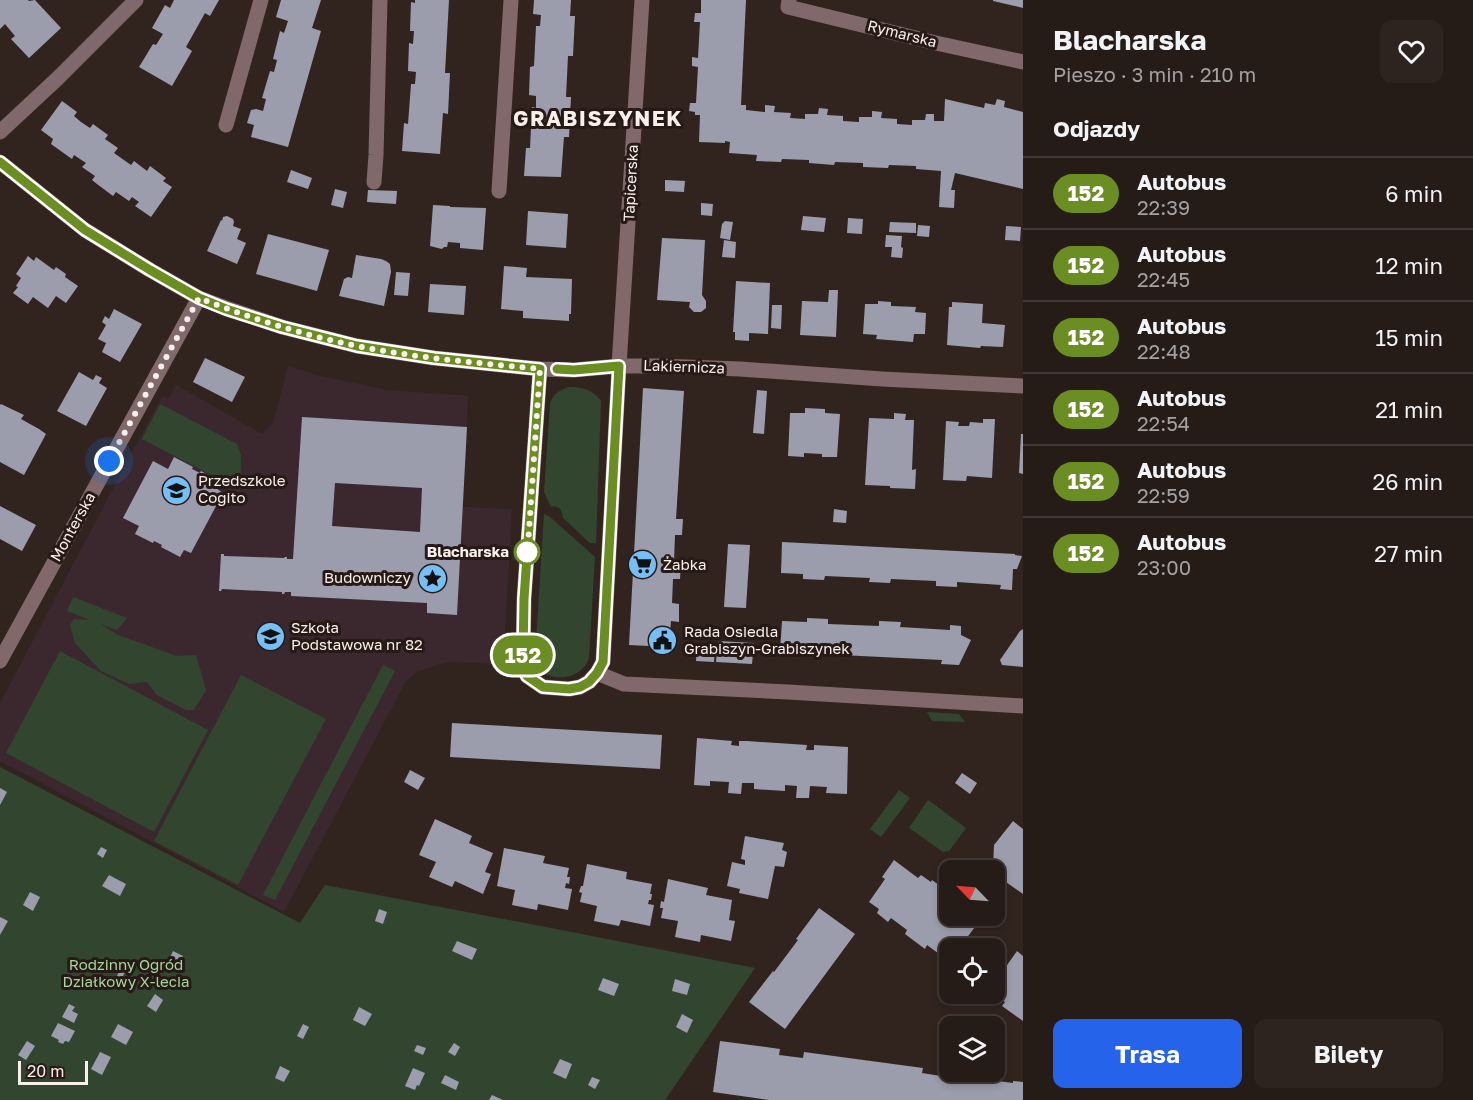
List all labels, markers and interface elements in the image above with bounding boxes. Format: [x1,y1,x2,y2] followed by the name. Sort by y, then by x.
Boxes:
[866,16,939,50] street label: Rymarska
[1380,20,1443,83] button: heart
[1053,23,1206,56] text: Blacharska
[1053,62,1256,86] text: Pieszo · 3 min · 210 m
[513,105,683,131] district label: GRABISZYNEK
[1053,115,1140,142] text: Odjazdy
[619,144,641,222] street label: Tapicerska
[1137,168,1226,195] text: Autobus
[1068,180,1104,206] text: 152
[1385,180,1443,207] text: 6 min
[1137,195,1190,219] text: 22:39
[1137,240,1226,267] text: Autobus
[1068,252,1104,278] text: 152
[1375,252,1443,279] text: 12 min
[1137,267,1190,291] text: 22:45
[1137,312,1226,339] text: Autobus
[1068,324,1104,350] text: 152
[1375,324,1443,351] text: 15 min
[1137,339,1191,363] text: 22:48
[643,356,725,376] street label: Lakiernicza
[1137,384,1226,411] text: Autobus
[1068,396,1104,422] text: 152
[1375,396,1443,423] text: 21 min
[1137,411,1190,435] text: 22:54
[94,446,124,476] your location
[1137,456,1226,483] text: Autobus
[1068,468,1104,494] text: 152
[1373,468,1443,495] text: 26 min
[198,471,286,506] place label: Przedszkole Cogito
[161,474,193,506] school or university icon: Przedszkole Cogito
[1137,483,1190,507] text: 22:59
[46,489,98,564] street label: Monterska
[1137,528,1226,555] text: Autobus
[514,539,540,565] marker: Blacharska
[1068,540,1104,566] text: 152
[1374,540,1443,567] text: 27 min
[427,542,509,560] place label: Blacharska
[626,549,658,581] supermarket icon: Żabka
[663,555,707,573] place label: Żabka
[1137,555,1191,579] text: 23:00
[416,562,448,594] place icon: Budowniczy
[324,568,412,586] place label: Budowniczy
[291,618,423,653] place label: Szkoła Podstawowa nr 82
[254,621,286,653] school or university icon: Szkoła Podstawowa nr 82
[684,622,850,657] place label: Rada Osiedla Grabiszyn-Grabiszynek
[647,625,679,657] public building icon: Rada Osiedla Grabiszyn-Grabiszynek
[488,636,558,674] line badge: 152
[505,642,541,668] text: 152
[939,860,1005,926] north arrow
[939,860,1005,1082] map controls
[939,938,1005,1004] button: locate
[63,955,189,990] park label: Rodzinny Ogród Działkowy X-lecia
[939,1016,1005,1082] button: layers
[1053,1019,1242,1088] button: Trasa
[1254,1019,1443,1088] button: Bilety
[18,1058,88,1086] scale bar
[27,1061,64,1081] text: 20 m

